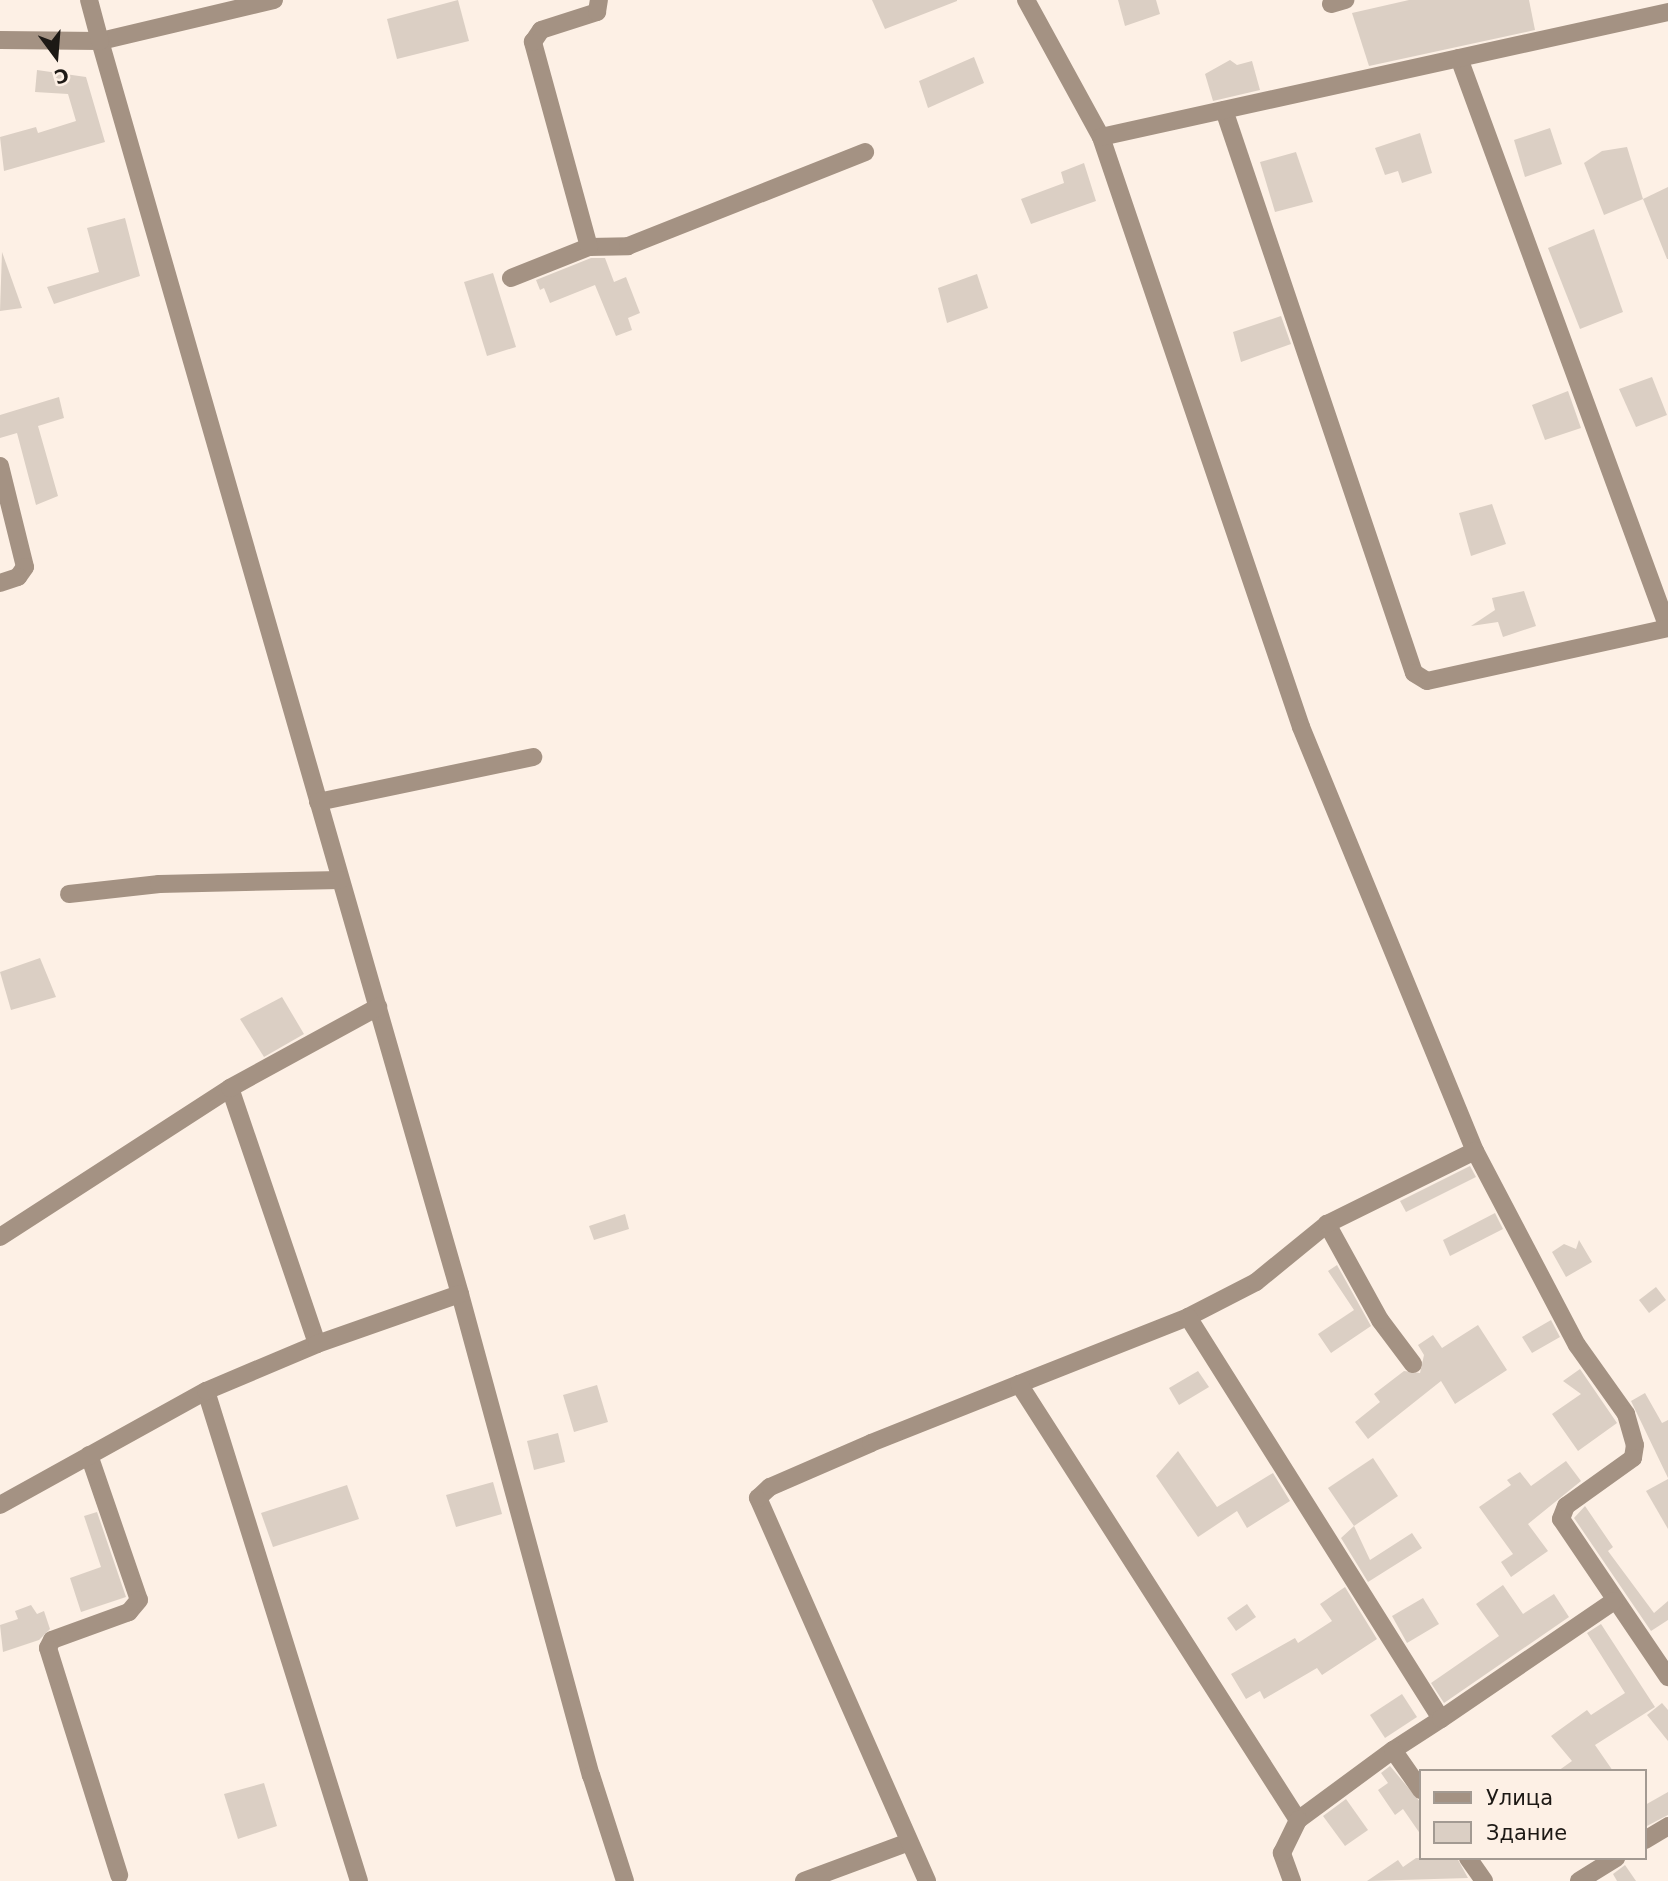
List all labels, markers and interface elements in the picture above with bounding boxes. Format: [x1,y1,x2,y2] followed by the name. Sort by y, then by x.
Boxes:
[21,21,91,91] north arrow
[52,64,72,89] text: С
[1420,1769,1647,1860] legend
[1486,1786,1553,1810] text: Улица
[1486,1821,1567,1845] text: Здание

